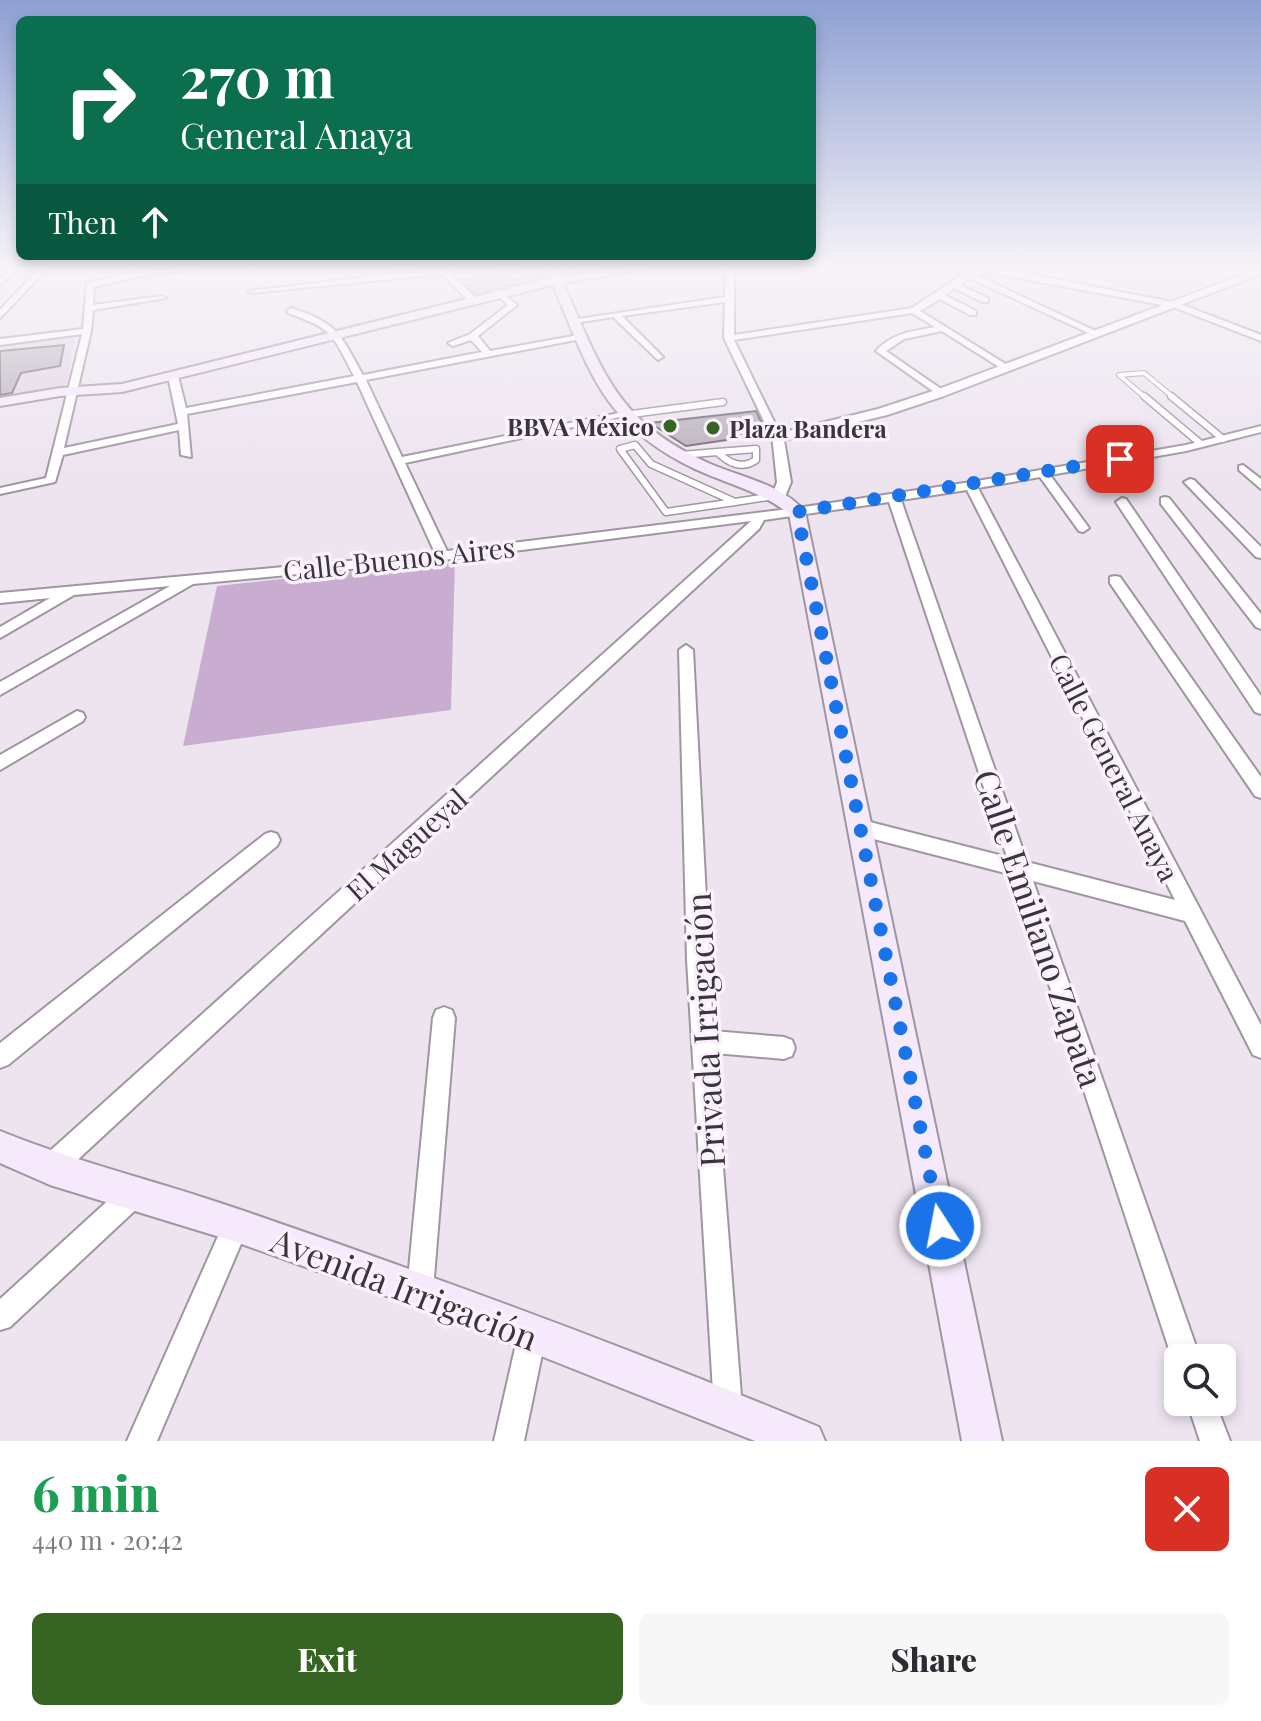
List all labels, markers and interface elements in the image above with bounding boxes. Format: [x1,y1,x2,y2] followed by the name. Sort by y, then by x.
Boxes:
[180,38,335,113] text: 270 m
[48,48,152,152] icon: right
[180,110,413,158] text: General Anaya
[133,200,177,244] icon: ahead
[48,202,117,242] text: Then
[507,410,654,442] place label: BBVA México
[729,412,887,444] place label: Plaza Bandera
[661,417,679,435] marker: BBVA México
[704,419,722,437] marker: Plaza Bandera
[1086,425,1154,493] pin
[1098,437,1142,481] icon: arrive
[281,527,517,589] street label: Calle Buenos Aires
[1041,647,1189,887] street label: Calle General Anaya
[964,763,1116,1093] street label: Calle Emiliano Zapata
[337,780,475,908] street label: El Magueyal
[674,892,734,1168] street label: Privada Irrigación
[898,1184,982,1268] position arrow
[264,1216,545,1360] street label: Avenida Irrigación
[1164,1344,1236,1416] map controls
[1164,1344,1236,1416] button: search
[32,1460,160,1524] text: 6 min
[1145,1467,1229,1551] button: close
[32,1522,183,1557] text: 440 m · 20:42
[32,1613,623,1705] button: Exit
[639,1613,1229,1705] button: Share

